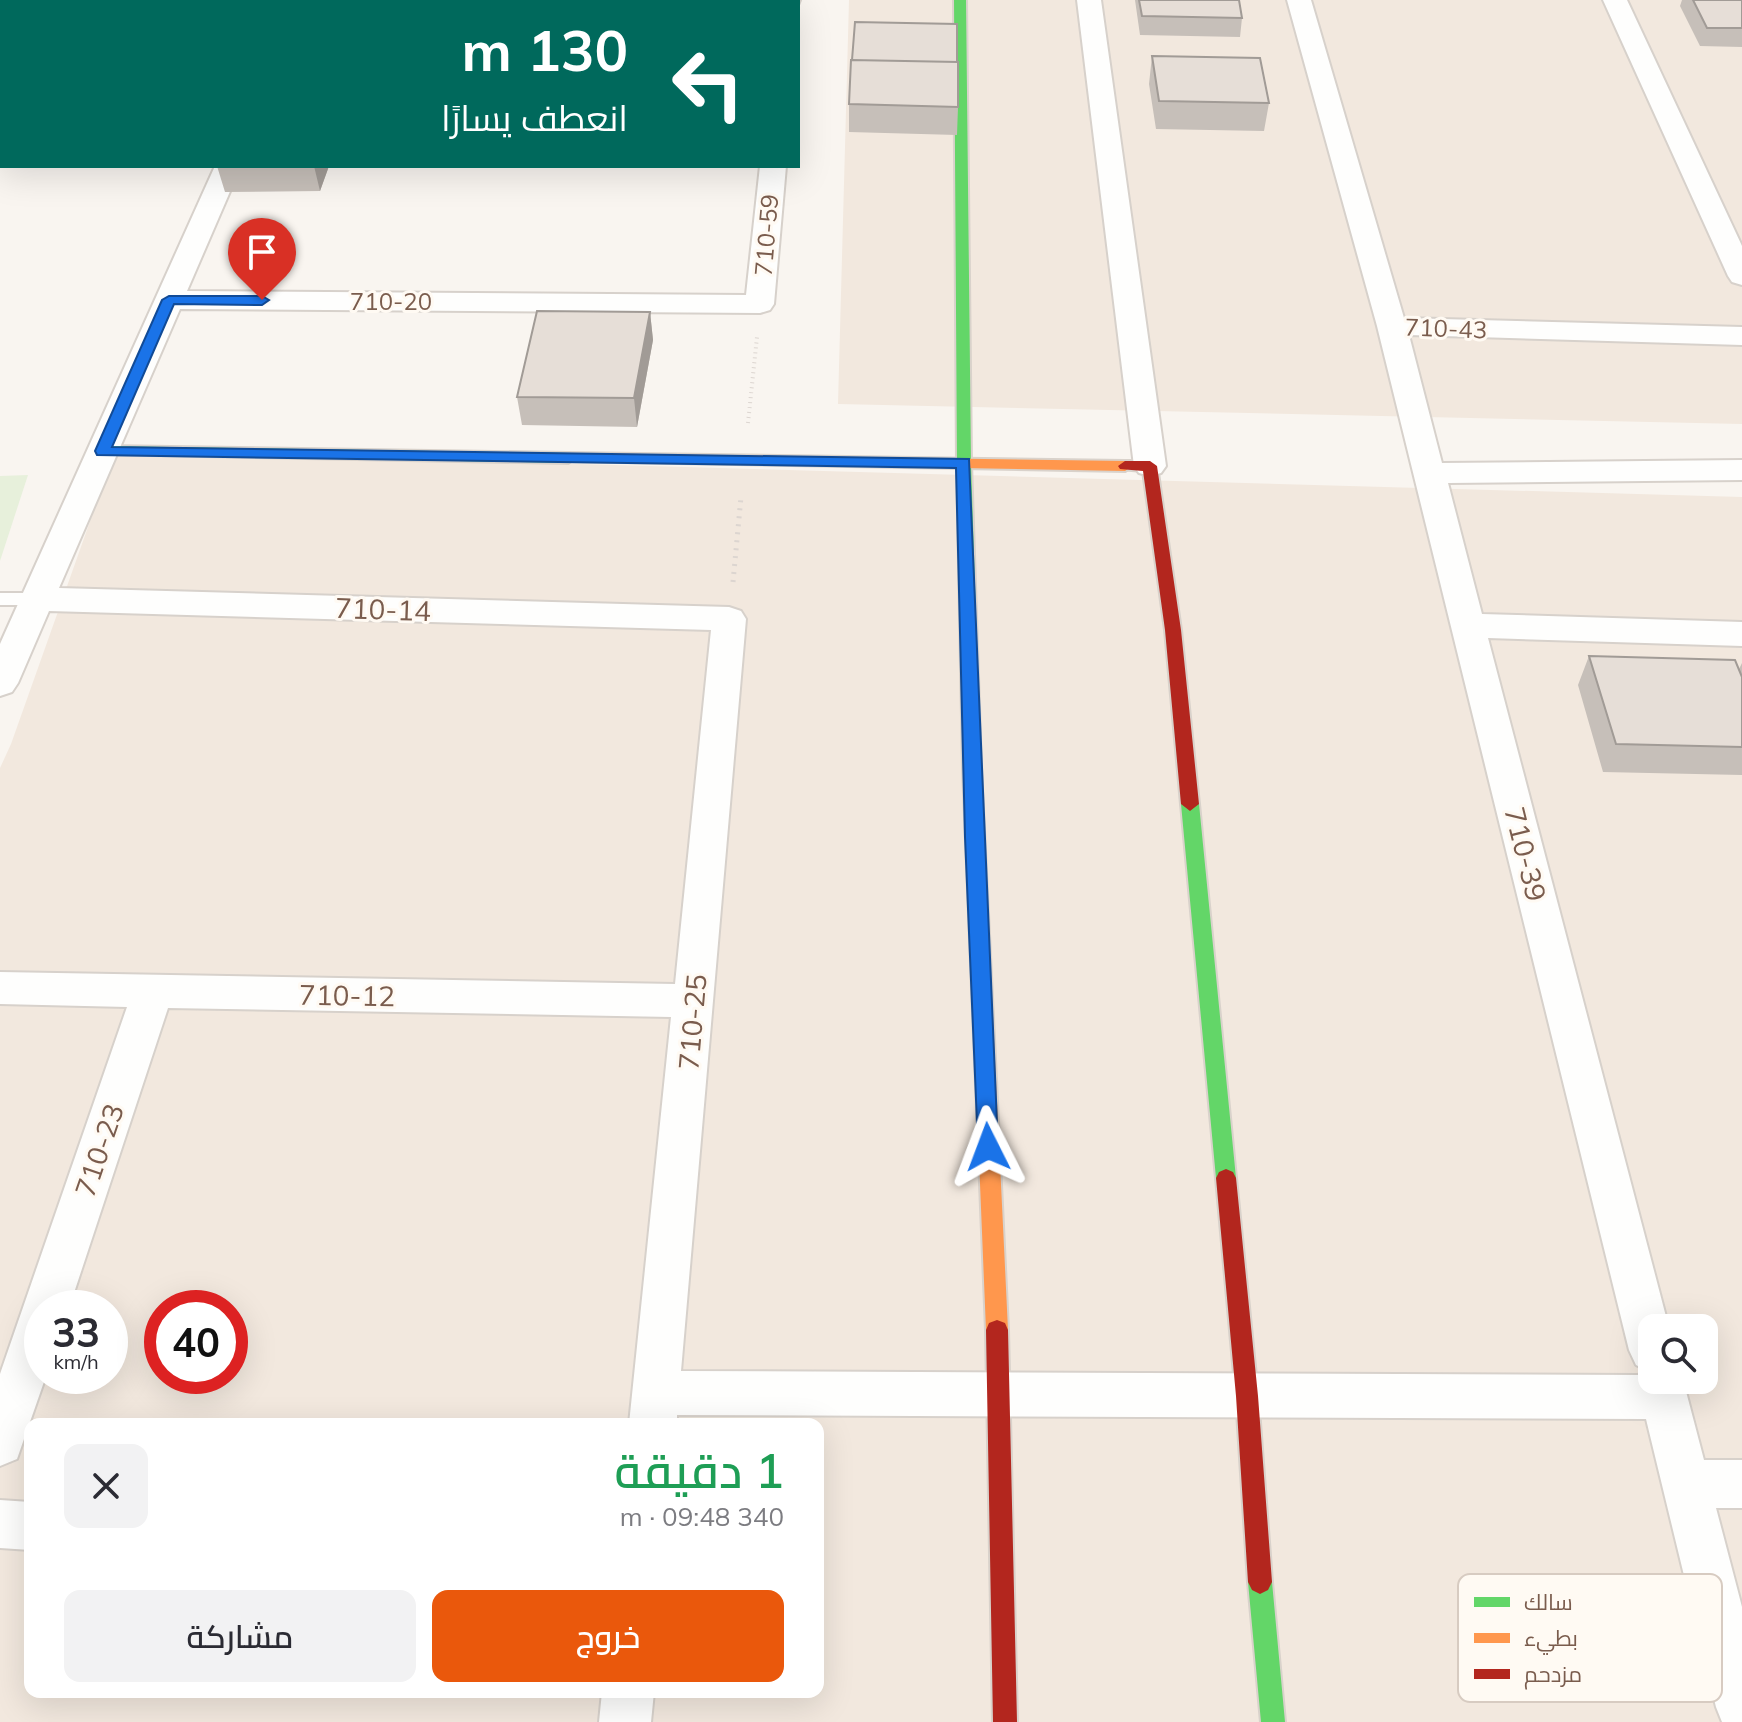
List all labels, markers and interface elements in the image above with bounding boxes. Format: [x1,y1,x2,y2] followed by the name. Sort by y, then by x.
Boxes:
[461,15,628,85] text: 130 m
[656,32,760,136] icon: left
[441,95,628,140] text: انعطف يسارًا
[747,193,785,277] street label: 710-59
[228,218,296,300] pin
[240,230,284,274] icon: arrive
[350,286,432,316] street label: 710-20
[1404,312,1488,344] street label: 710-43
[334,590,432,628] street label: 710-14
[1497,803,1555,905] street label: 710-39
[670,973,714,1071] street label: 710-25
[299,977,395,1013] street label: 710-12
[67,1099,131,1201] street label: 710-23
[946,1105,1030,1189] position arrow
[144,1290,248,1394] speed limit sign: 40
[52,1307,100,1357] text: 33
[1638,1314,1718,1394] map controls
[1638,1314,1718,1394] button: search
[53,1349,99,1374] text: km/h
[615,1440,784,1500] text: 1 دقيقة
[64,1444,148,1528] button: close
[620,1500,784,1533] text: 340 m · 09:48
[1458,1574,1722,1702] legend
[1524,1588,1573,1616] text: سالك
[64,1590,416,1682] button: مشاركة
[432,1590,784,1682] button: خروج
[1524,1624,1578,1655] text: بطيء
[1524,1660,1582,1690] text: مزدحم

